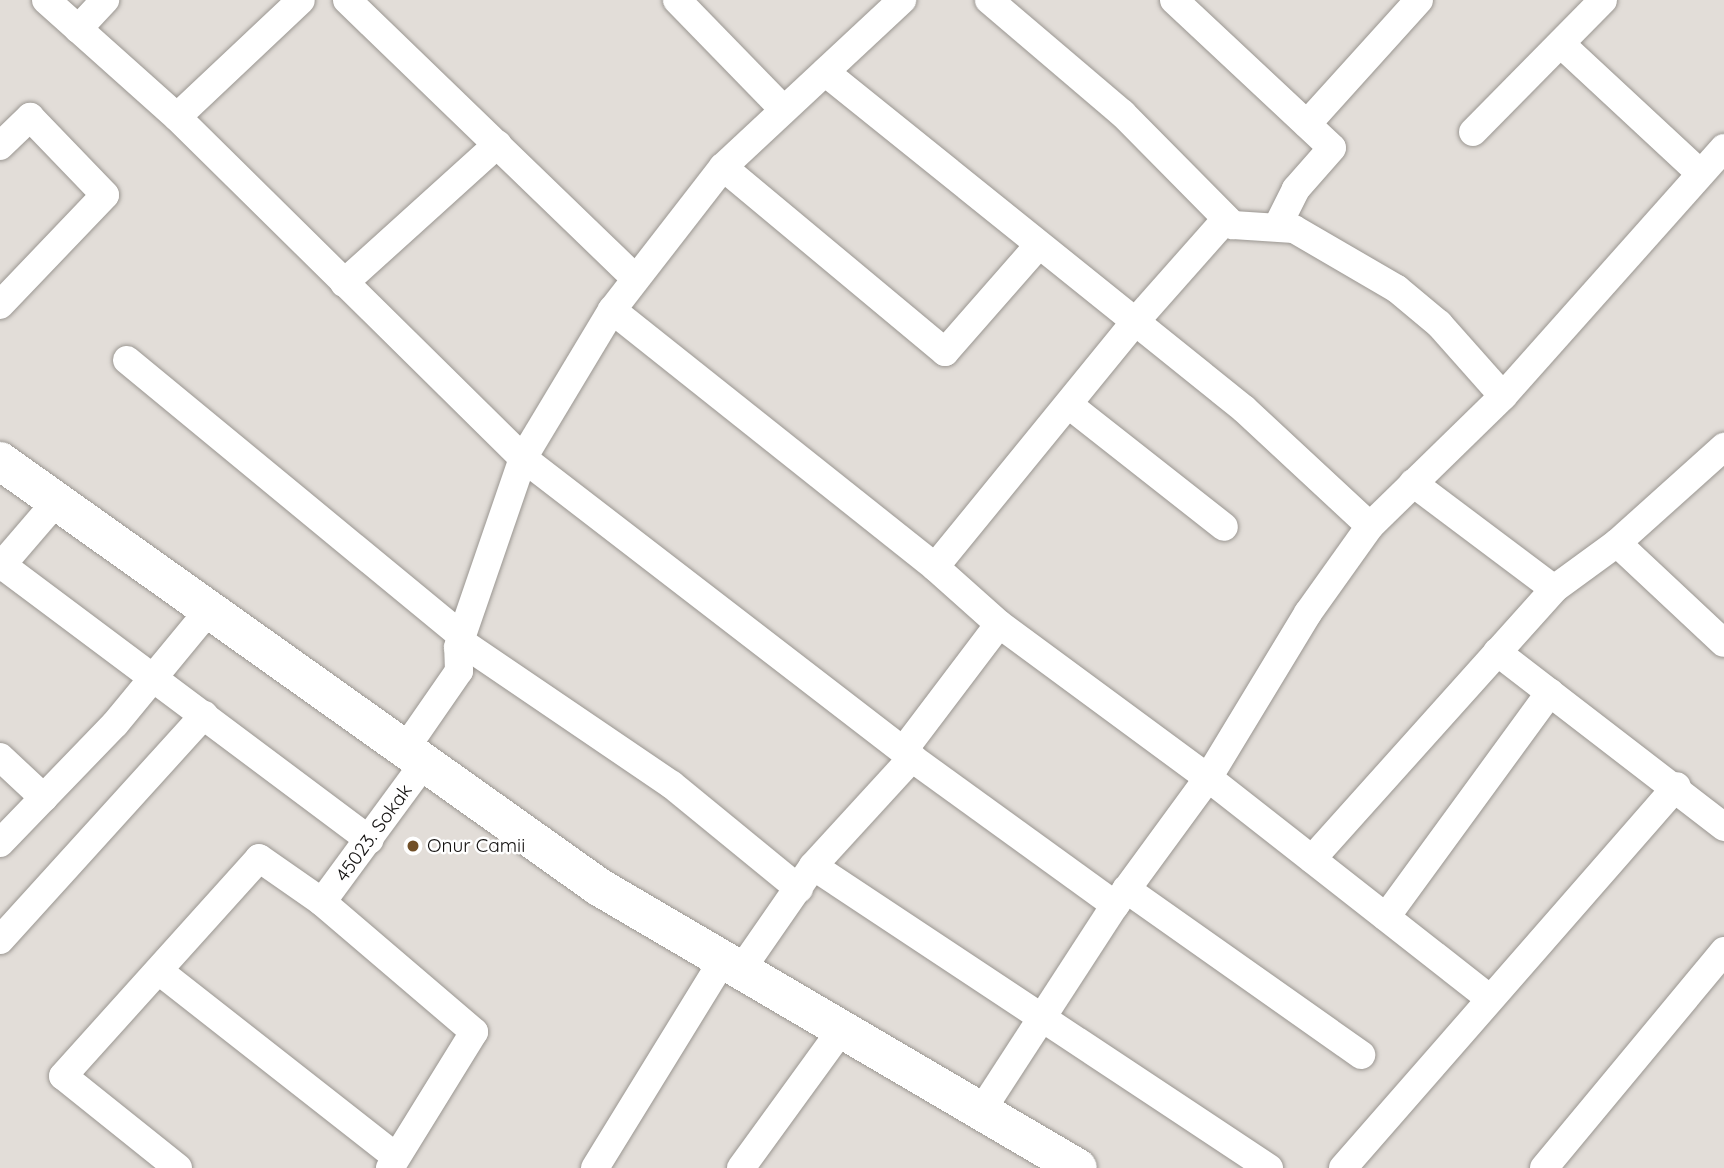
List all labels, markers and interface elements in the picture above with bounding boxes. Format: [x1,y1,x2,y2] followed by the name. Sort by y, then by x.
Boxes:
[331,780,417,886] street label: 45023. Sokak
[427,835,525,857] place label: Onur Camii
[405,838,421,854] marker: Onur Camii

